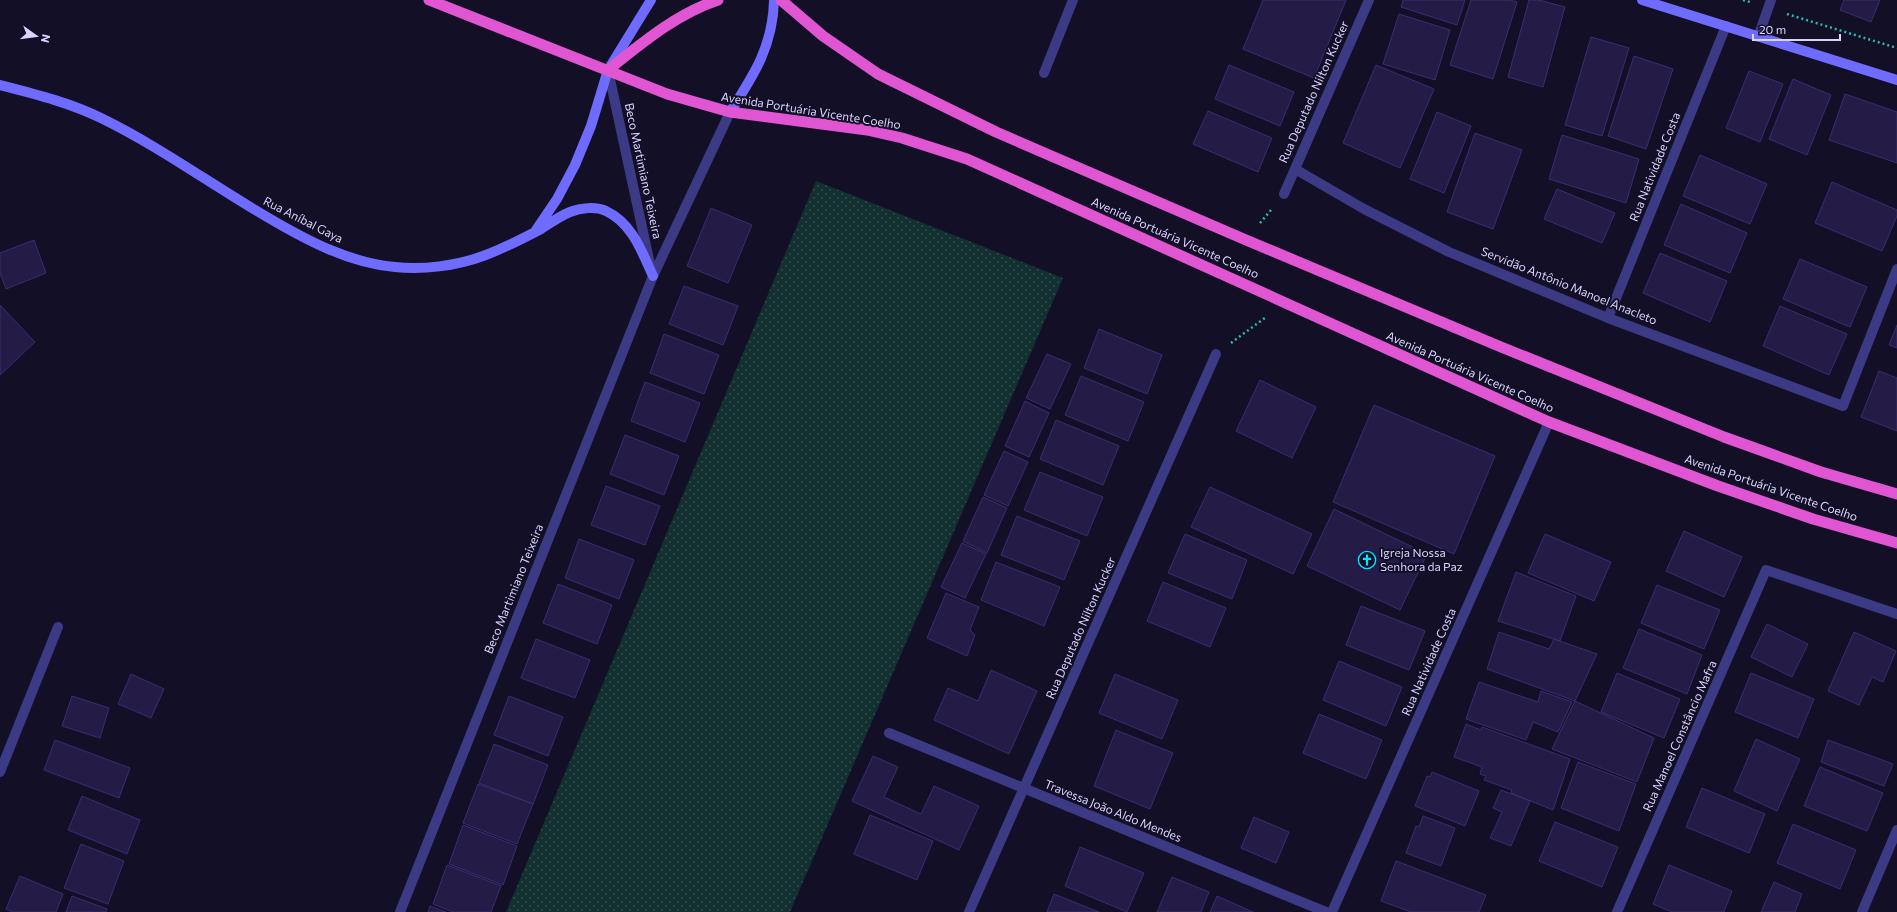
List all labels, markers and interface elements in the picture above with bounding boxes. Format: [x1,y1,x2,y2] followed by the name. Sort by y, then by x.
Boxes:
[16,16,56,56] north arrow
[1753,16,1840,42] scale bar
[1275,18,1351,165] street label: Rua Deputado Nilton Kucker
[1759,22,1786,36] text: 20 m
[39,33,53,44] text: N
[720,89,902,131] street label: Avenida Portuária Vicente Coelho
[623,101,665,240] street label: Beco Martimiano Teixeira
[1626,110,1682,223] street label: Rua Natividade Costa
[261,193,346,245] street label: Rua Aníbal Gaya
[1089,194,1261,280] street label: Avenida Portuária Vicente Coelho
[1479,243,1659,327] street label: Servidão Antônio Manoel Anacleto
[1384,328,1556,414] street label: Avenida Portuária Vicente Coelho
[1683,451,1860,523] street label: Avenida Portuária Vicente Coelho
[481,522,546,656] street label: Beco Martimiano Teixeira
[1380,545,1463,573] place label: Igreja Nossa Senhora da Paz
[1357,550,1377,570] church icon: Igreja Nossa Senhora da Paz
[1042,554,1118,701] street label: Rua Deputado Nilton Kucker
[1398,606,1458,718] street label: Rua Natividade Costa
[1639,658,1719,813] street label: Rua Manoel Constâncio Mafra
[1042,776,1184,845] street label: Travessa João Aldo Mendes

